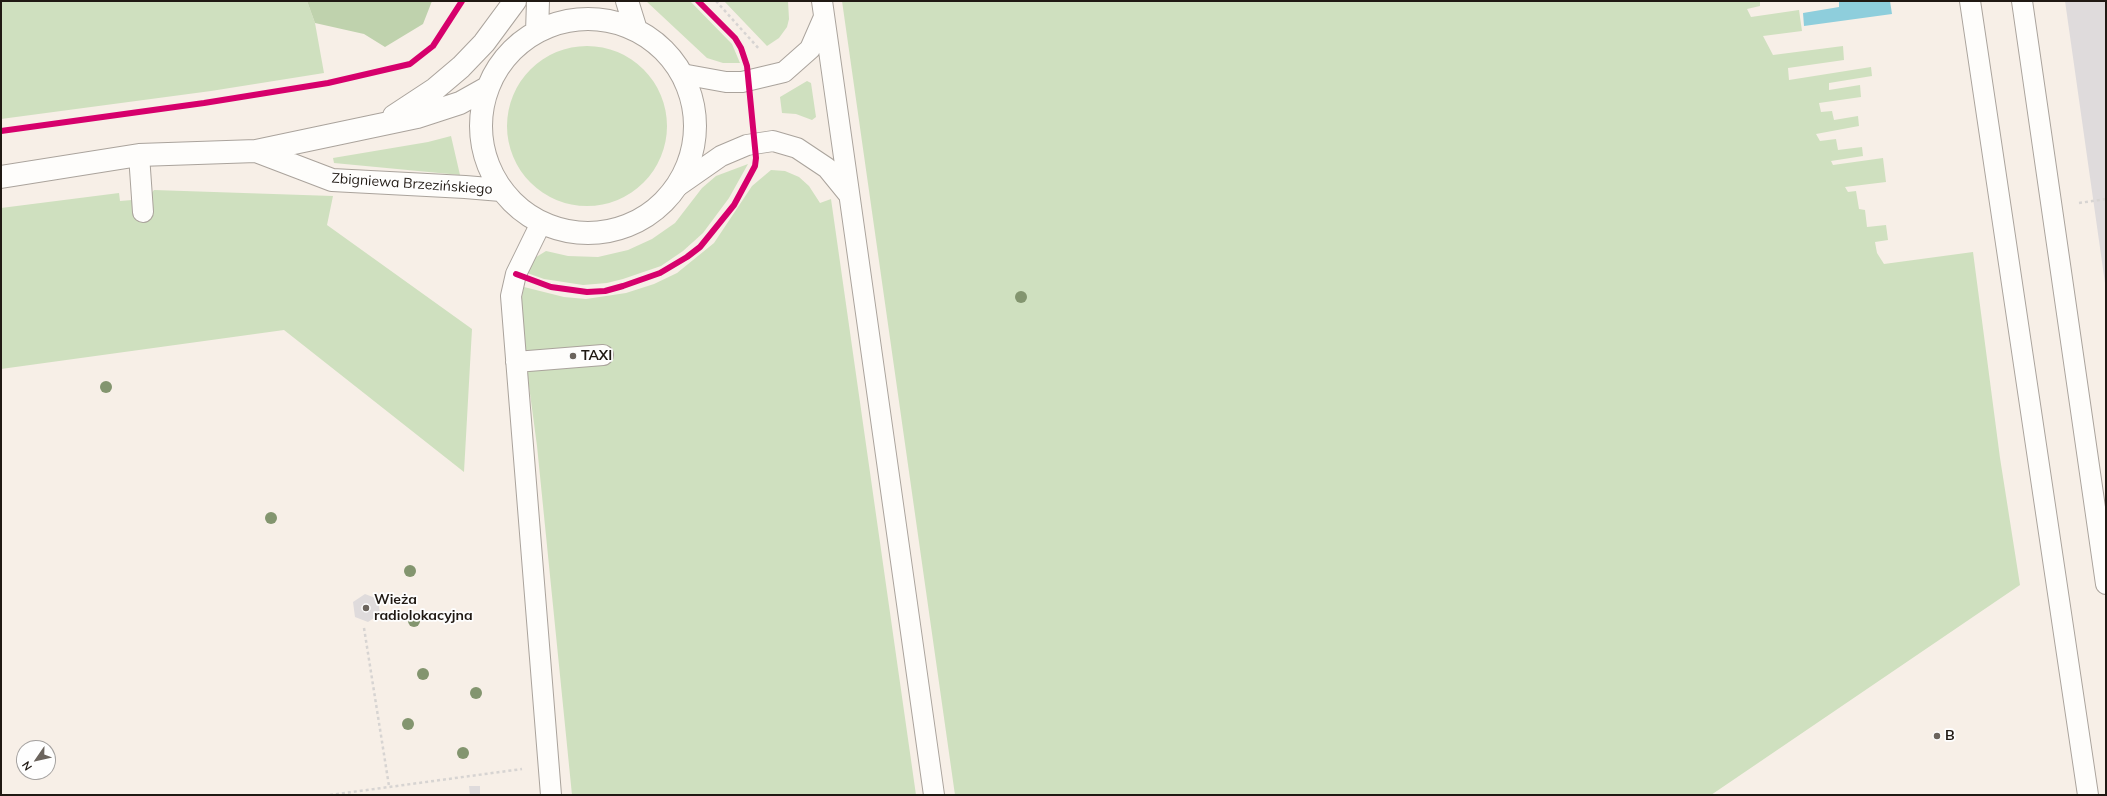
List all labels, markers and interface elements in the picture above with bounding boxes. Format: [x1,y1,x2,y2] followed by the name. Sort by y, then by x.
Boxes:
[331,170,493,198] street label: Zbigniewa Brzezińskiego
[581,348,612,364] place label: TAXI
[568,351,578,361] marker: TAXI
[374,592,473,624] place label: Wieża radiolokacyjna
[361,603,371,613] marker: Wieża radiolokacyjna
[1945,728,1955,744] place label: B
[1932,731,1942,741] marker: B
[16,740,56,780] north arrow
[19,759,35,774] text: N

